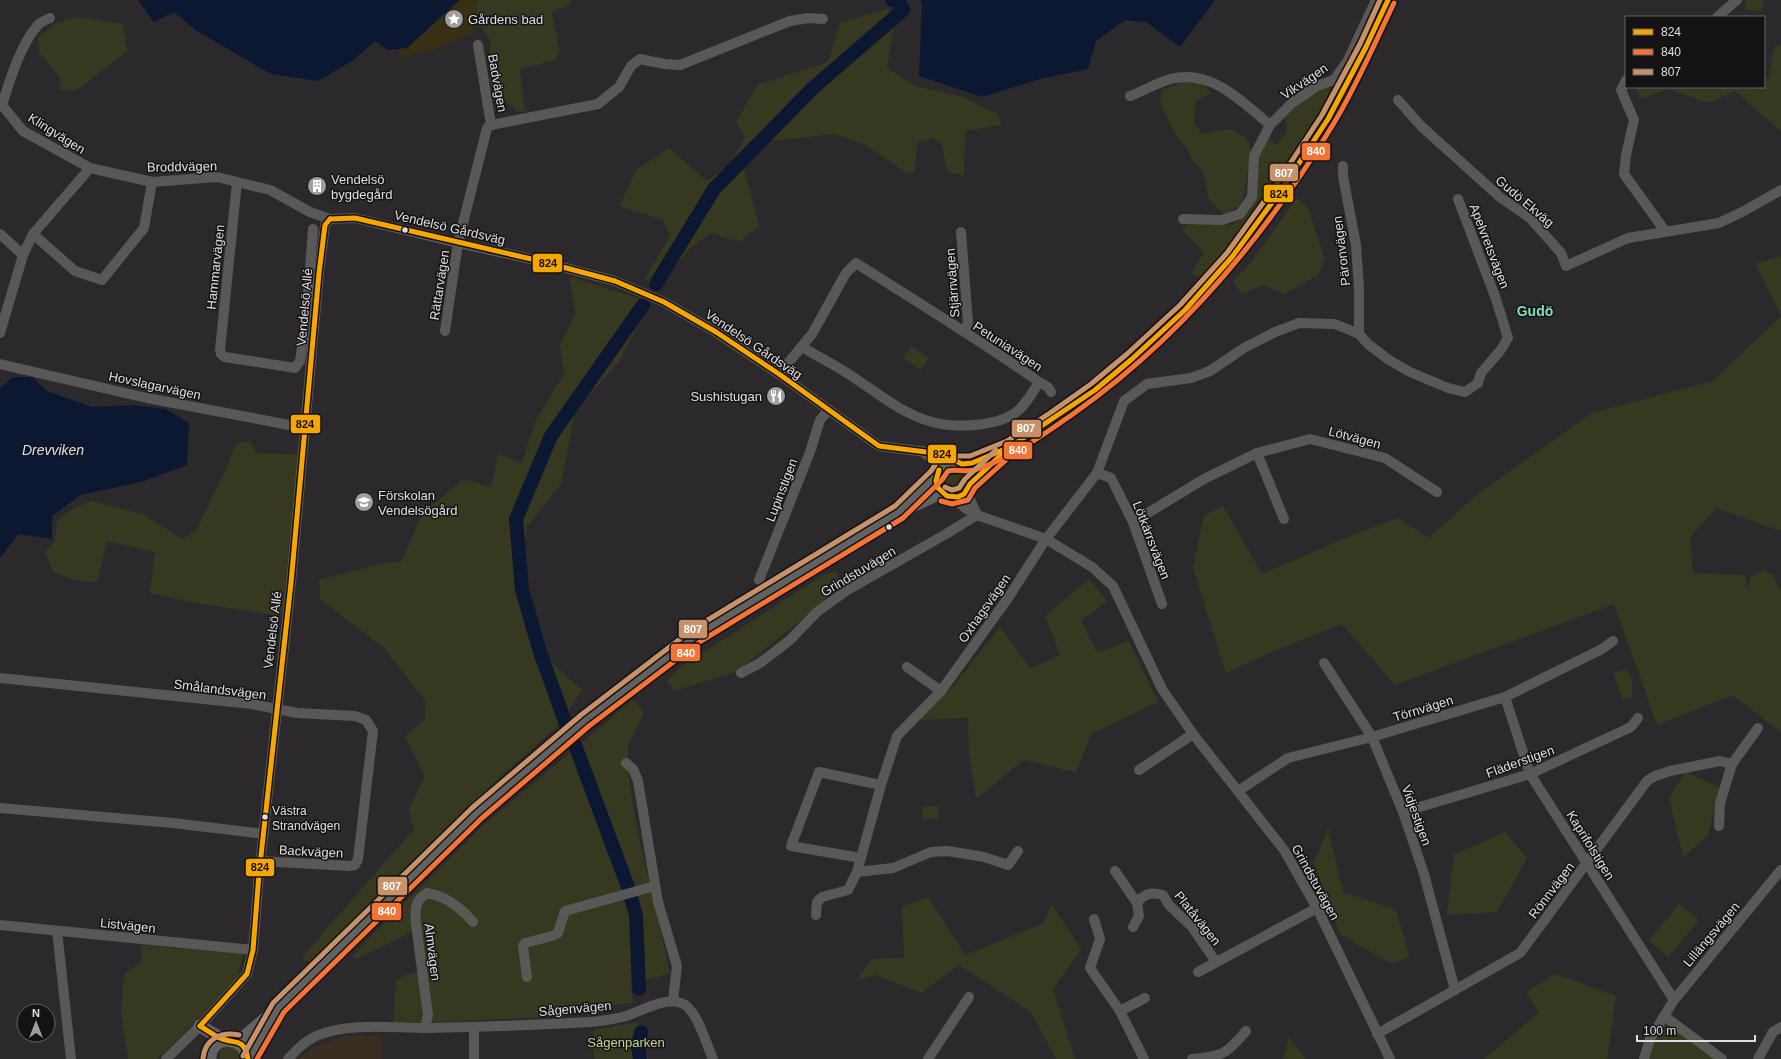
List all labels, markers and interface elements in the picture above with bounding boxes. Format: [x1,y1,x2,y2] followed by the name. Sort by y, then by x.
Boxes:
[443,8,465,30] place icon: Gårdens bad
[468,12,543,27] place label: Gårdens bad
[1625,16,1765,88] legend
[1661,25,1681,39] text: 824
[1661,45,1681,59] text: 840
[485,53,510,113] street label: Badvägen
[1278,60,1331,103] street label: Vikvägen
[1661,65,1681,79] text: 807
[25,110,88,157] street label: Klingvägen
[1301,142,1331,161] line badge: 840
[1307,145,1325,157] text: 840
[147,158,217,175] street label: Broddvägen
[1269,163,1299,182] line badge: 807
[1275,167,1293,179] text: 807
[331,172,392,202] place label: Vendelsö bygdegård
[1492,173,1557,230] street label: Gudö Ekväg
[306,175,328,197] building icon: Vendelsö bygdegård
[1263,184,1294,203] line badge: 824
[1270,188,1289,200] text: 824
[1466,202,1513,291] street label: Apelvretsvägen
[393,207,507,248] street label: Vendelsö Gårdsväg
[1330,215,1353,287] street label: Päronvägen
[204,224,227,310] street label: Hammarvägen
[400,225,410,235] unlabelled marker
[943,248,962,318] street label: Stjärnvägen
[427,249,452,321] street label: Rättarvägen
[532,253,563,273] line badge: 824
[539,257,558,269] text: 824
[294,267,315,347] street label: Vendelsö Allé
[1517,303,1553,319] district label: Gudö
[702,306,805,382] street label: Vendelsö Gårdsväg
[970,318,1045,374] street label: Petuniavägen
[107,368,202,403] street label: Hovslagarvägen
[765,385,787,407] restaurant icon: Sushistugan
[690,389,762,404] place label: Sushistugan
[290,414,321,434] line badge: 824
[296,418,315,430] text: 824
[1011,419,1042,438] line badge: 807
[1017,422,1035,434] text: 807
[1327,423,1383,452] street label: Lötvägen
[1003,441,1033,460] line badge: 840
[22,442,84,458] water label: Drevviken
[927,444,957,464] line badge: 824
[1009,444,1027,456] text: 840
[933,448,952,460] text: 824
[763,456,800,524] street label: Lupinstigen
[378,488,458,518] place label: Förskolan Vendelsögård
[353,491,375,513] school or university icon: Förskolan Vendelsögård
[1130,499,1173,581] street label: Lötkärrsvägen
[884,522,894,532] unlabelled marker
[818,543,898,600] street label: Grindstuvägen
[955,571,1014,645] street label: Oxhagsvägen
[260,590,285,670] street label: Vendelsö Allé
[678,619,708,639] line badge: 807
[684,623,702,635] text: 807
[670,643,701,662] line badge: 840
[677,647,695,659] text: 840
[173,676,267,703] street label: Smålandsvägen
[1391,692,1455,725] street label: Törnvägen
[1484,742,1556,781] street label: Fläderstigen
[1399,783,1434,848] street label: Vidjestigen
[272,804,340,833] place label: Västra Strandvägen
[1563,808,1618,883] street label: Kaprifolstigen
[260,812,270,822] marker: Västra Strandvägen
[278,842,343,861] street label: Backvägen
[1289,842,1343,923] street label: Grindstuvägen
[245,858,275,877] line badge: 824
[1525,859,1577,921] street label: Rönnvägen
[251,861,270,873] text: 824
[377,876,408,896] line badge: 807
[383,880,401,892] text: 807
[1171,888,1224,948] street label: Platåvägen
[1680,899,1743,970] street label: Lillängsvägen
[371,902,402,921] line badge: 840
[378,905,396,917] text: 840
[99,915,156,936] street label: Listvägen
[422,922,443,982] street label: Almvägen
[538,998,612,1019] street label: Sågenvägen
[16,1003,56,1043] north arrow
[32,1007,40,1019] text: N
[1637,1017,1755,1043] scale bar
[1643,1024,1676,1038] text: 100 m
[587,1035,665,1050] park label: Sågenparken

